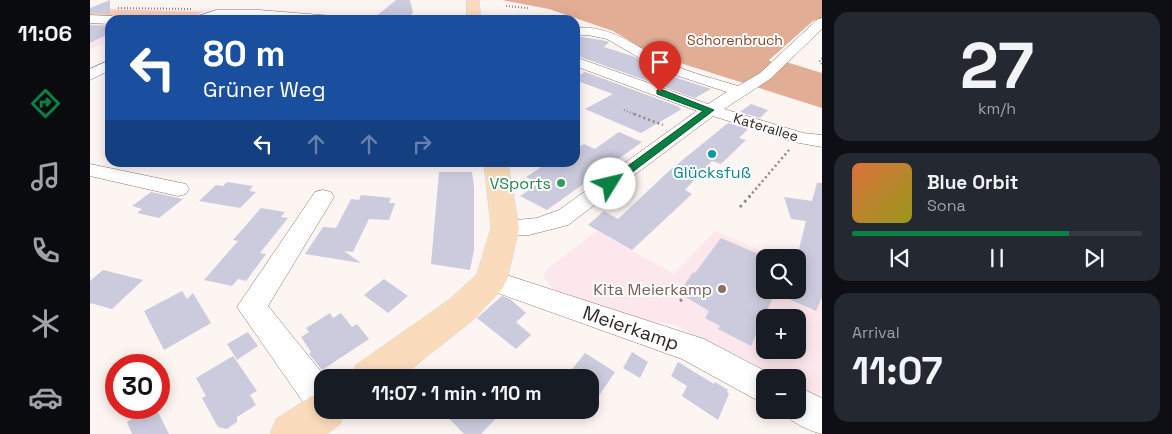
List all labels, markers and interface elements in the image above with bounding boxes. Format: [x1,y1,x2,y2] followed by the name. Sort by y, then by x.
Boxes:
[18,19,72,47] text: 11:06
[960,24,1034,107] text: 27
[687,31,783,49] park label: Schorenbruch
[203,32,285,76] text: 80 m
[120,35,185,100] icon: left
[639,41,681,92] pin
[646,48,674,76] icon: arrive
[203,75,326,103] text: Grüner Weg
[28,86,63,121] icon: directions
[978,98,1016,119] text: km/h
[731,109,801,145] street label: Katerallee
[249,130,277,158] icon: left
[302,130,330,158] icon: ahead
[355,130,383,158] icon: ahead
[408,130,436,158] icon: right
[706,148,718,160] marker: Glücksfuß
[583,157,635,209] position arrow
[28,159,63,194] icon: music
[673,162,751,183] place label: Glücksfuß
[927,170,1018,195] text: Blue Orbit
[489,173,551,194] place label: VSports
[555,177,567,189] marker: VSports
[927,195,966,216] text: Sona
[28,233,63,268] icon: phone
[886,244,914,272] icon: previous
[983,244,1011,272] icon: pause
[1080,244,1108,272] icon: next
[756,249,806,419] map controls
[756,249,806,299] button: search
[593,279,712,300] place label: Kita Meierkamp
[716,283,728,295] marker: Kita Meierkamp
[580,300,682,356] street label: Meierkamp
[28,306,63,341] icon: climate
[756,309,806,359] button: +
[852,322,900,343] text: Arrival
[852,347,943,395] text: 11:07
[105,354,170,419] speed limit sign: 30
[756,369,806,419] button: −
[28,380,63,415] icon: car
[372,381,541,406] text: 11:07 · 1 min · 110 m

